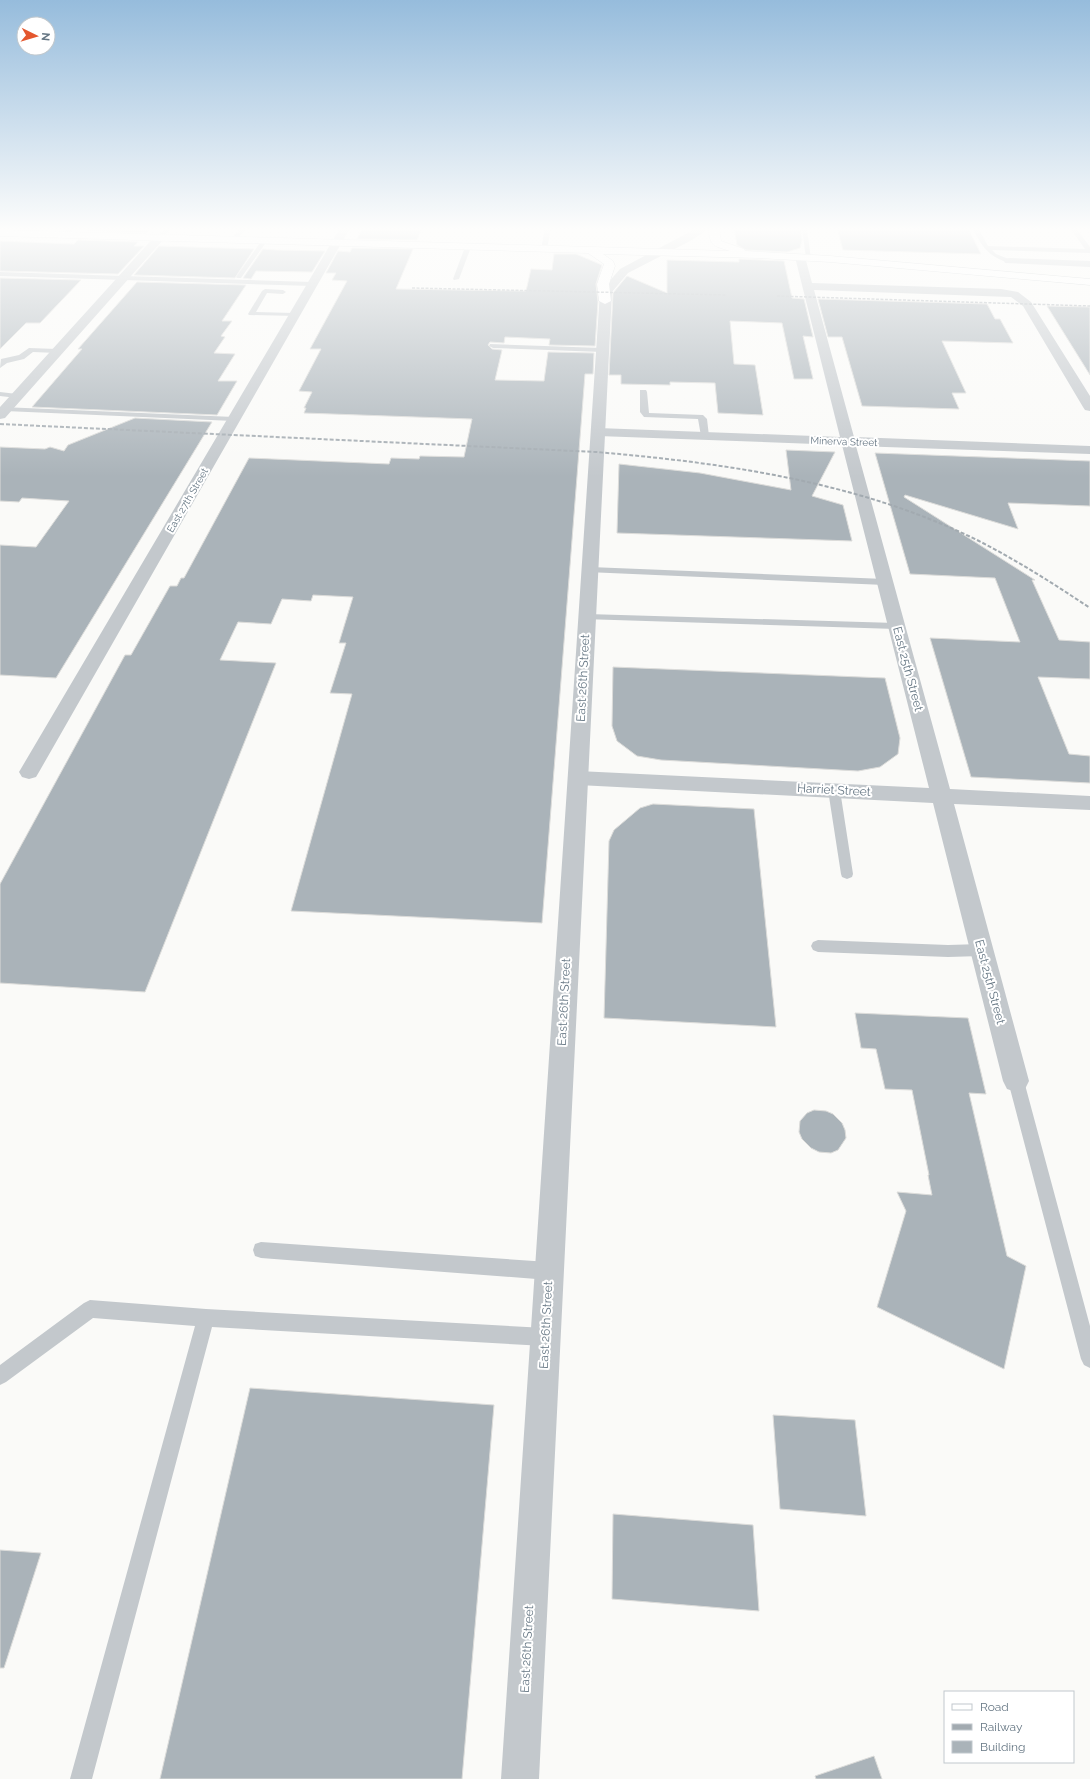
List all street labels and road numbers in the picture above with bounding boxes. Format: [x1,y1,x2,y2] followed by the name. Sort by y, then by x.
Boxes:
[810,435,878,448] street label: Minerva Street
[165,466,211,534] street label: East 27th Street
[890,625,926,713] street label: East 25th Street
[574,634,592,722] street label: East 26th Street
[797,781,871,799] street label: Harriet Street
[972,938,1008,1026] street label: East 25th Street
[555,958,573,1046] street label: East 26th Street
[537,1281,555,1369] street label: East 26th Street
[518,1605,536,1693] street label: East 26th Street

